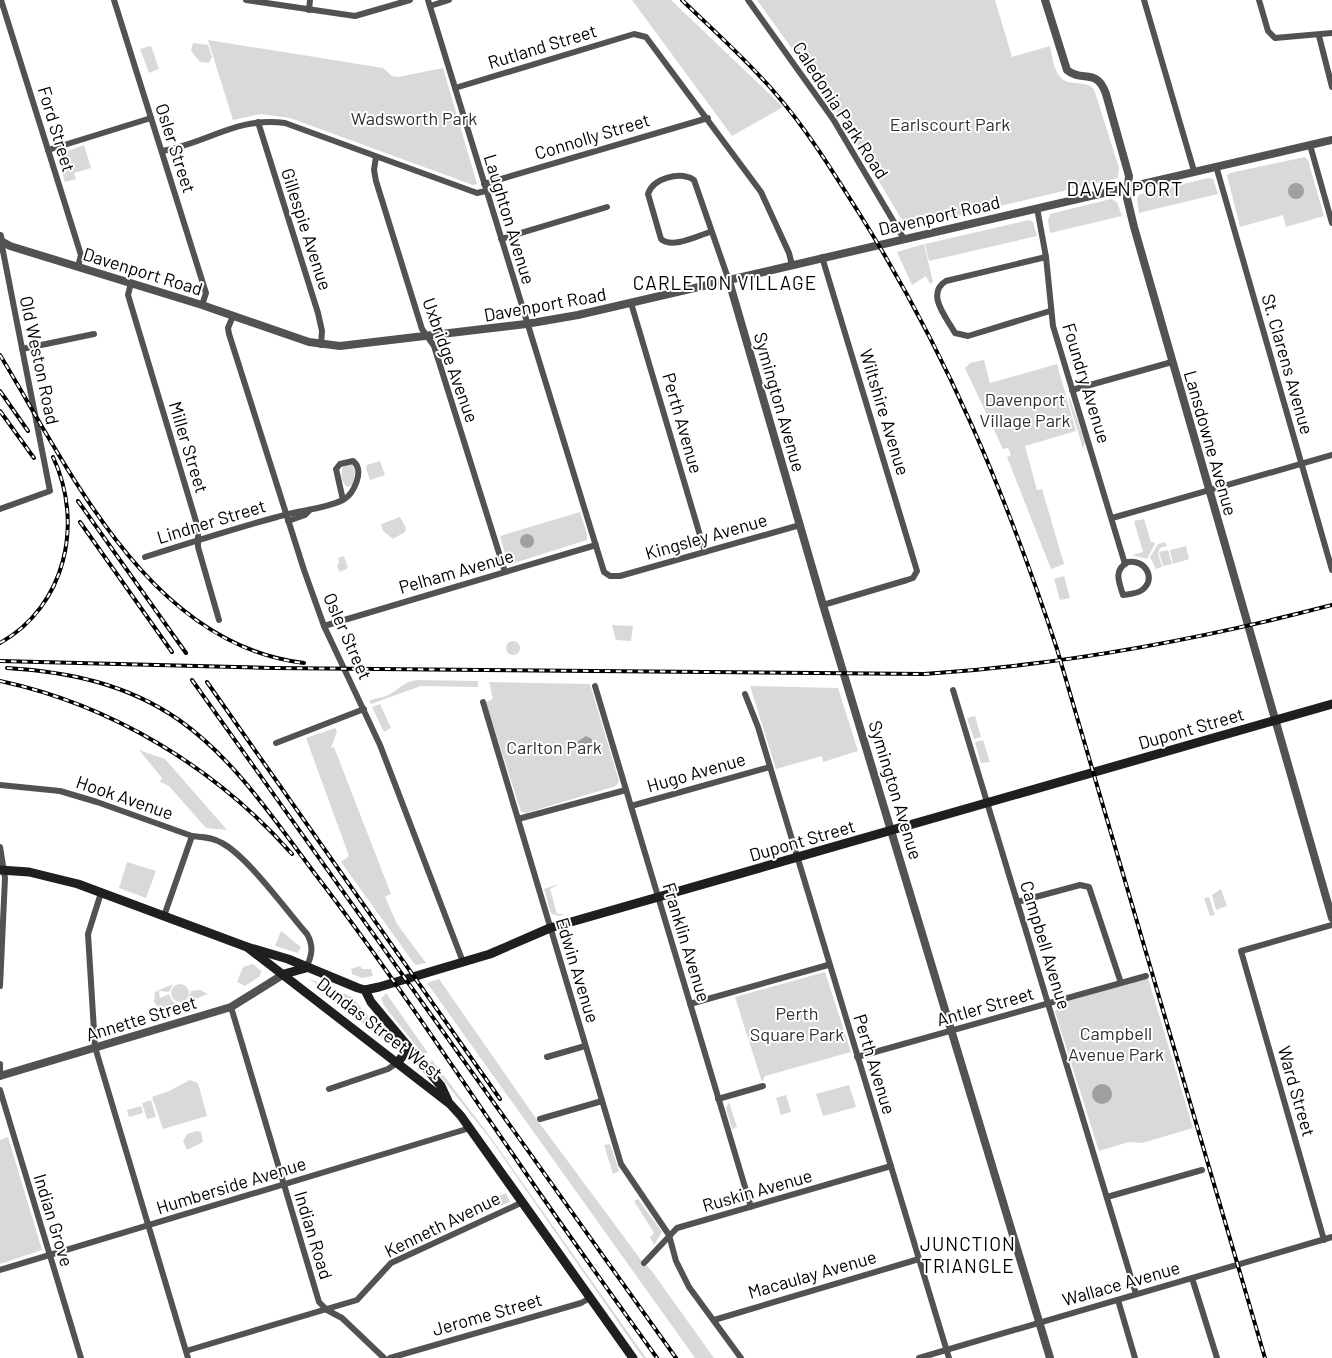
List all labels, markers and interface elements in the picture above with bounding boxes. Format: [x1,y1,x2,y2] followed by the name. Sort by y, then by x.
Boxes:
[485,19,599,73] street label: Rutland Street
[788,37,894,183] street label: Caledonia Park Road
[34,84,80,174] street label: Ford Street
[151,100,201,196] street label: Osler Street
[351,107,477,129] park label: Wadsworth Park
[532,108,652,164] street label: Connolly Street
[890,113,1010,135] park label: Earlscourt Park
[480,151,540,287] street label: Laughton Avenue
[277,165,337,293] street label: Gillespie Avenue
[1067,176,1183,200] district label: DAVENPORT
[876,190,1002,240] street label: Davenport Road
[80,242,206,300] street label: Davenport Road
[633,271,817,294] district label: CARLETON VILLAGE
[482,282,608,326] street label: Davenport Road
[1257,291,1319,437] street label: St. Clarens Avenue
[16,294,64,426] street label: Old Weston Road
[418,295,484,425] street label: Uxbridge Avenue
[1058,320,1116,446] street label: Foundry Avenue
[750,330,810,474] street label: Symington Avenue
[855,346,915,478] street label: Wiltshire Avenue
[1180,368,1242,518] street label: Lansdowne Avenue
[658,370,708,476] street label: Perth Avenue
[980,388,1070,431] park label: Davenport Village Park
[165,399,213,495] street label: Miller Street
[154,494,268,548] street label: Lindner Street
[642,508,770,564] street label: Kingsley Avenue
[396,544,516,598] street label: Pelham Avenue
[319,589,377,683] street label: Osler Street
[1136,702,1246,754] street label: Dupont Street
[864,718,928,862] street label: Symington Avenue
[506,736,602,758] park label: Carlton Park
[644,747,748,797] street label: Hugo Avenue
[74,770,176,824] street label: Hook Avenue
[747,814,857,866] street label: Dupont Street
[1016,878,1076,1012] street label: Campbell Avenue
[658,880,716,1004] street label: Franklin Avenue
[552,915,604,1025] street label: Edwin Avenue
[313,972,447,1084] street label: Dundas Street West
[934,982,1036,1030] street label: Antler Street
[83,991,199,1045] street label: Annette Street
[750,1002,844,1045] park label: Perth Square Park
[849,1011,901,1117] street label: Perth Avenue
[1068,1022,1164,1065] park label: Campbell Avenue Park
[1274,1043,1320,1139] street label: Ward Street
[153,1152,309,1218] street label: Humberside Avenue
[699,1164,815,1216] street label: Ruskin Avenue
[29,1171,79,1269] street label: Indian Grove
[380,1186,504,1262] street label: Kenneth Avenue
[290,1188,338,1282] street label: Indian Road
[920,1232,1016,1277] district label: JUNCTION TRIANGLE
[745,1245,879,1303] street label: Macaulay Avenue
[1060,1256,1182,1310] street label: Wallace Avenue
[429,1288,545,1340] street label: Jerome Street

